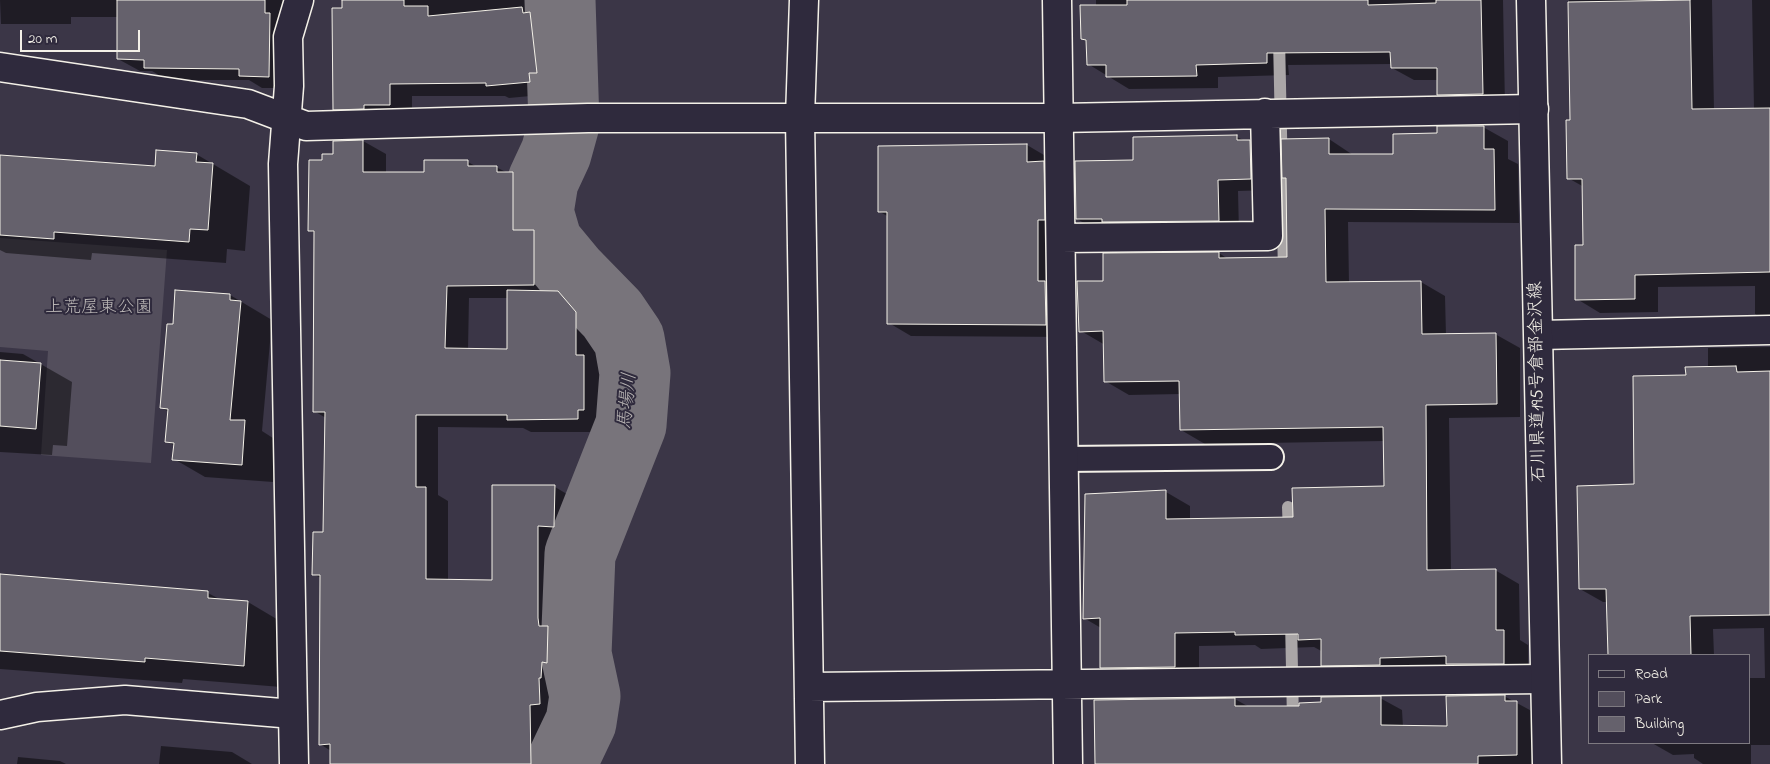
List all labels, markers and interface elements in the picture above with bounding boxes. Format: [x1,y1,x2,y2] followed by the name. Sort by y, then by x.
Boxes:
[22,20,142,52] scale bar
[28,28,57,50] text: 20 m
[1526,281,1552,483] street label: 石川県道195号倉部金沢線
[45,298,153,320] park label: 上荒屋東公園
[615,371,643,431] water label: 馬場川
[1588,654,1750,744] legend
[1635,663,1668,685] text: Road
[1635,688,1662,710] text: Park
[1635,713,1684,735] text: Building

